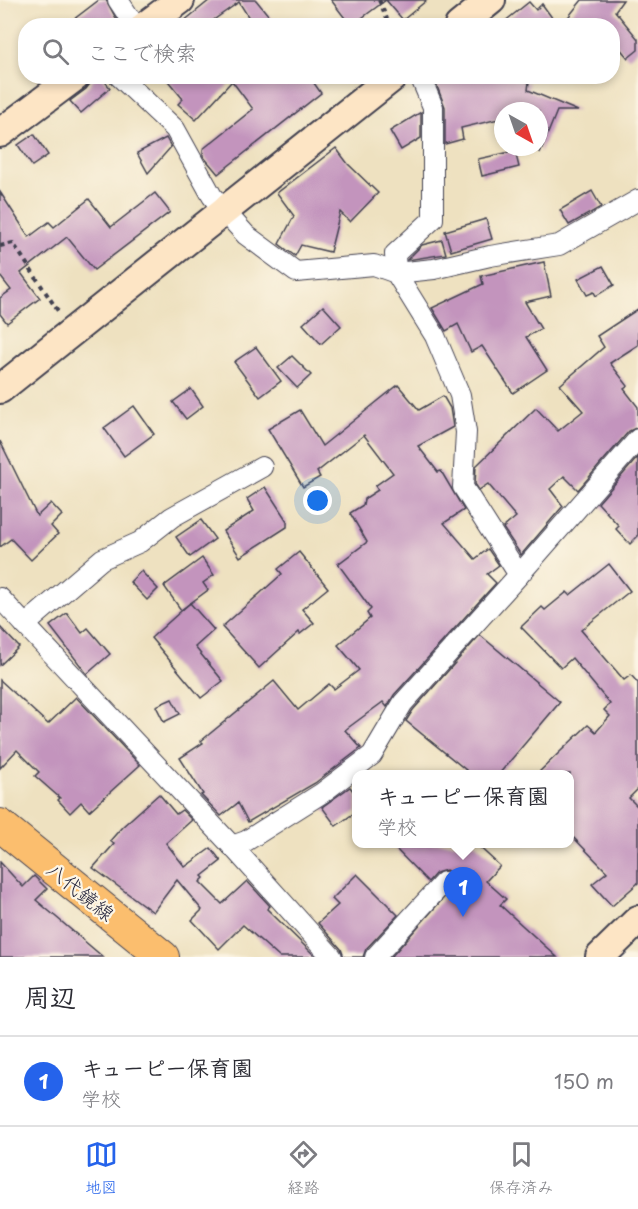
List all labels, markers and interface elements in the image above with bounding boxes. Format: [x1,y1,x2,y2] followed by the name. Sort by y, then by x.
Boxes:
[18,18,620,84] search box
[39,35,72,68] icon: search
[87,35,197,68] text: ここで検索
[494,102,548,156] north arrow
[303,486,332,515] your location
[352,770,574,848] popup
[377,778,549,811] text: キューピー保育園
[377,811,417,841] text: 学校
[40,854,122,928] street label: 八代鏡線
[444,868,482,917] pin: 1
[24,977,76,1016] text: 周辺
[81,1050,253,1083] text: キューピー保育園
[39,1066,48,1096] text: 1
[554,1066,614,1096] text: 150 m
[81,1083,121,1113] text: 学校
[85,1138,118,1198] tab: 地図
[287,1138,320,1198] tab: 経路
[489,1138,553,1198] tab: 保存済み

